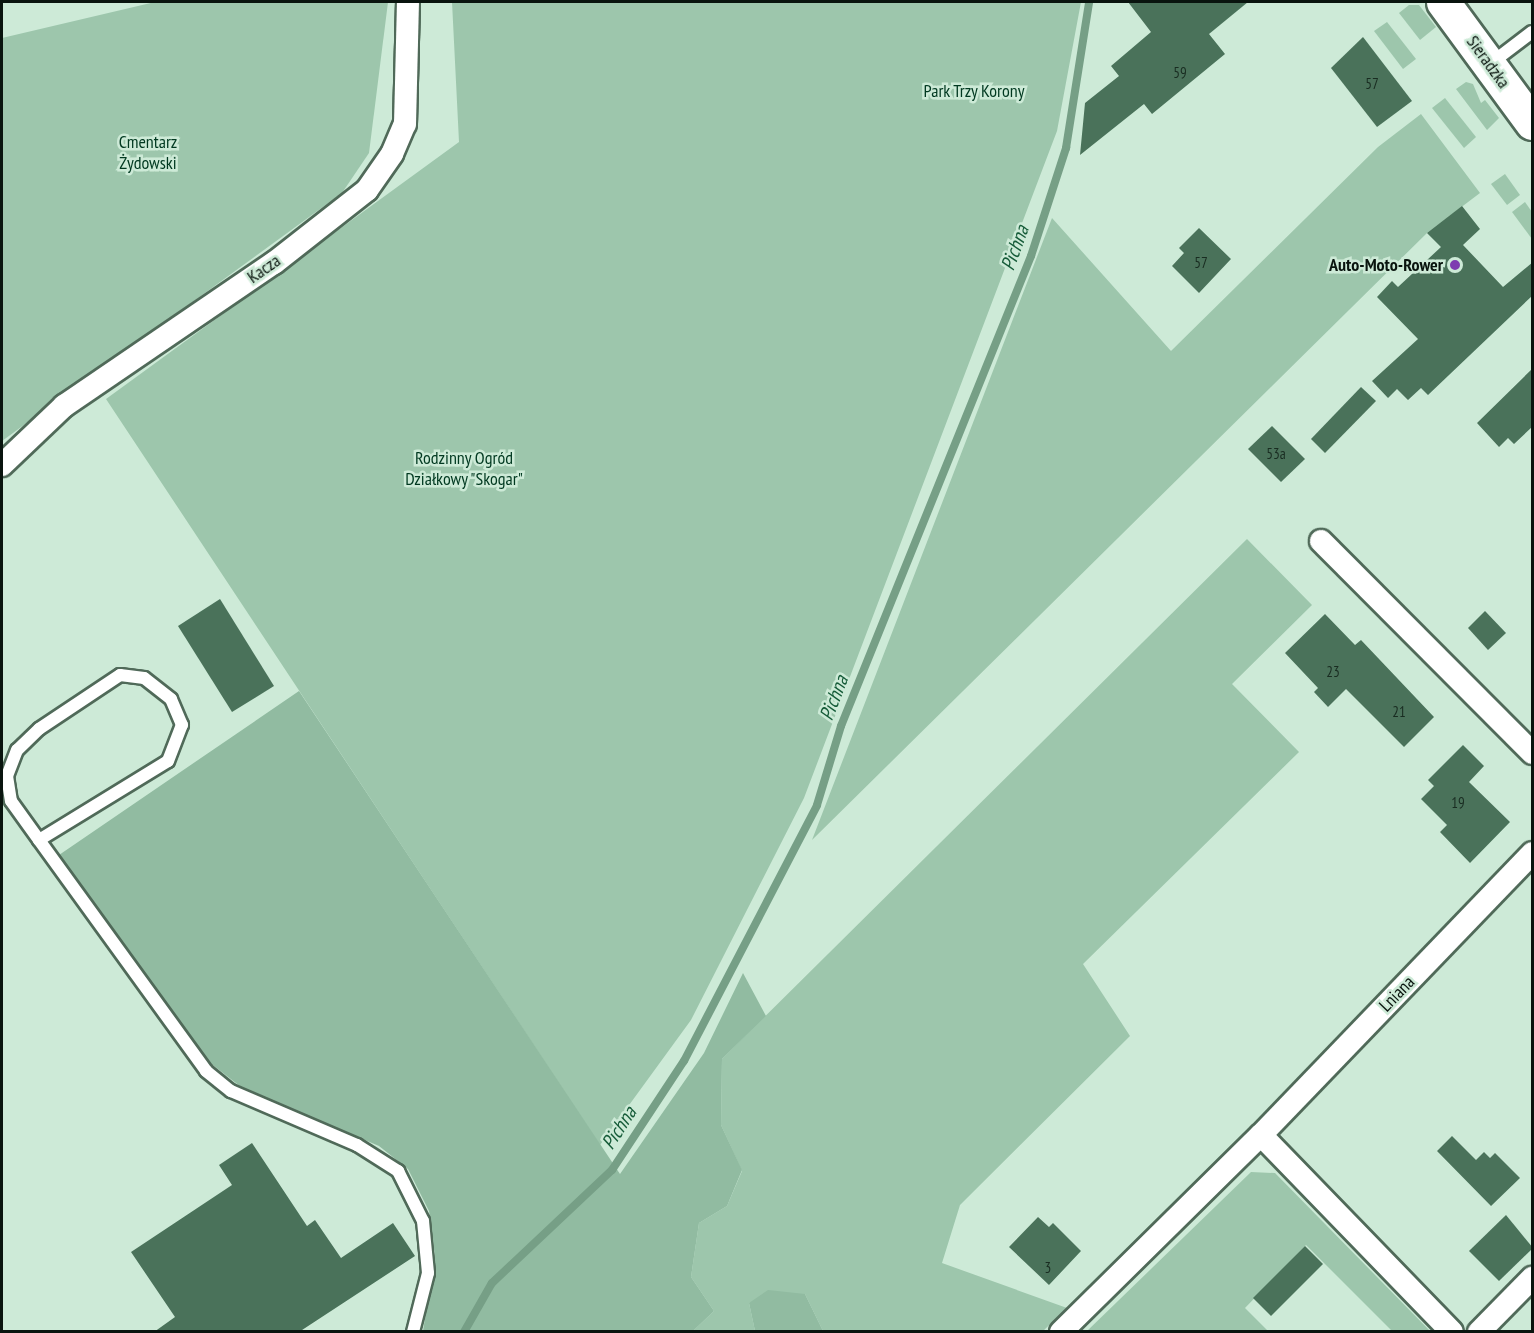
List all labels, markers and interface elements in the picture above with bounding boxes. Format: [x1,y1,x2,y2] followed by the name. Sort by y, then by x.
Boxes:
[1462,32,1514,92] street label: Sieradzka
[1173,64,1187,82] house number: 59
[1365,75,1379,93] house number: 57
[923,80,1025,102] park label: Park Trzy Korony
[119,132,177,174] park label: Cmentarz Żydowski
[996,222,1034,274] water label: Pichna
[243,250,285,288] street label: Kacza
[1194,254,1208,272] house number: 57
[1329,254,1443,276] place label: Auto-Moto-Rower
[1448,258,1462,272] marker: Auto-Moto-Rower
[1266,445,1286,463] house number: 53a
[404,448,524,490] park label: Rodzinny Ogród Działkowy "Skogar"
[1326,663,1340,681] house number: 23
[815,672,853,724] water label: Pichna
[1392,703,1406,721] house number: 21
[1451,794,1465,812] house number: 19
[1375,972,1419,1016] street label: Lniana
[596,1102,642,1154] water label: Pichna
[1045,1259,1051,1277] house number: 3

